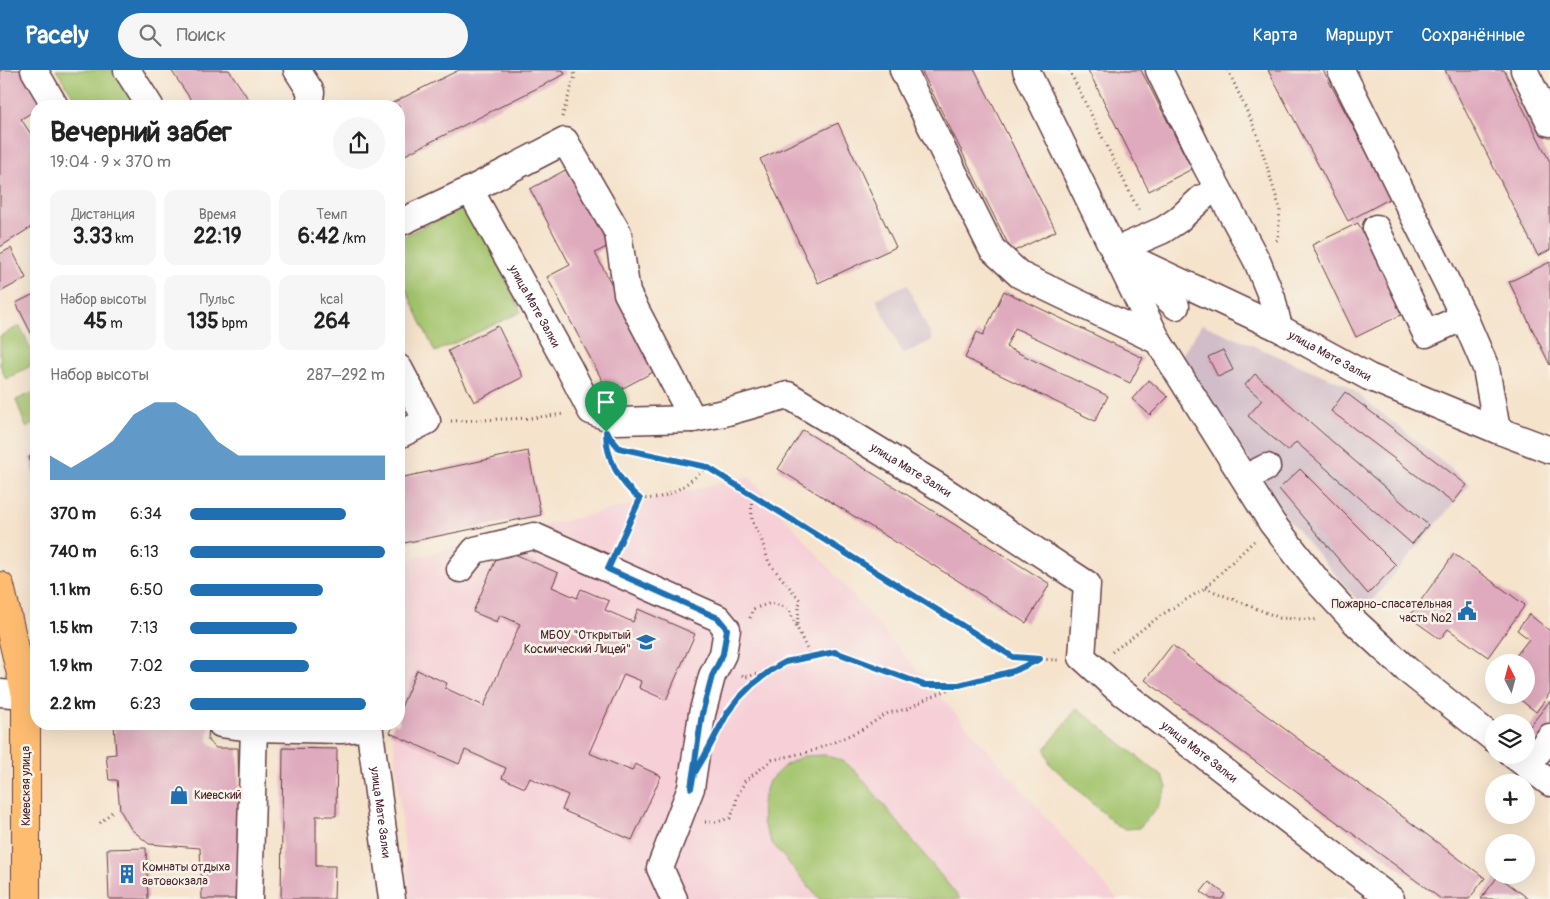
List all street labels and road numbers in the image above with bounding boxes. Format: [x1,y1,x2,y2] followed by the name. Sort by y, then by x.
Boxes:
[505,261,564,350] street label: улица Мате Залки
[1285,327,1374,385] street label: улица Мате Залки
[867,439,954,501] street label: улица Мате Залки
[1157,717,1241,786] street label: улица Мате Залки
[19,746,34,826] street label: Киевская улица
[367,765,394,859] street label: улица Мате Залки

